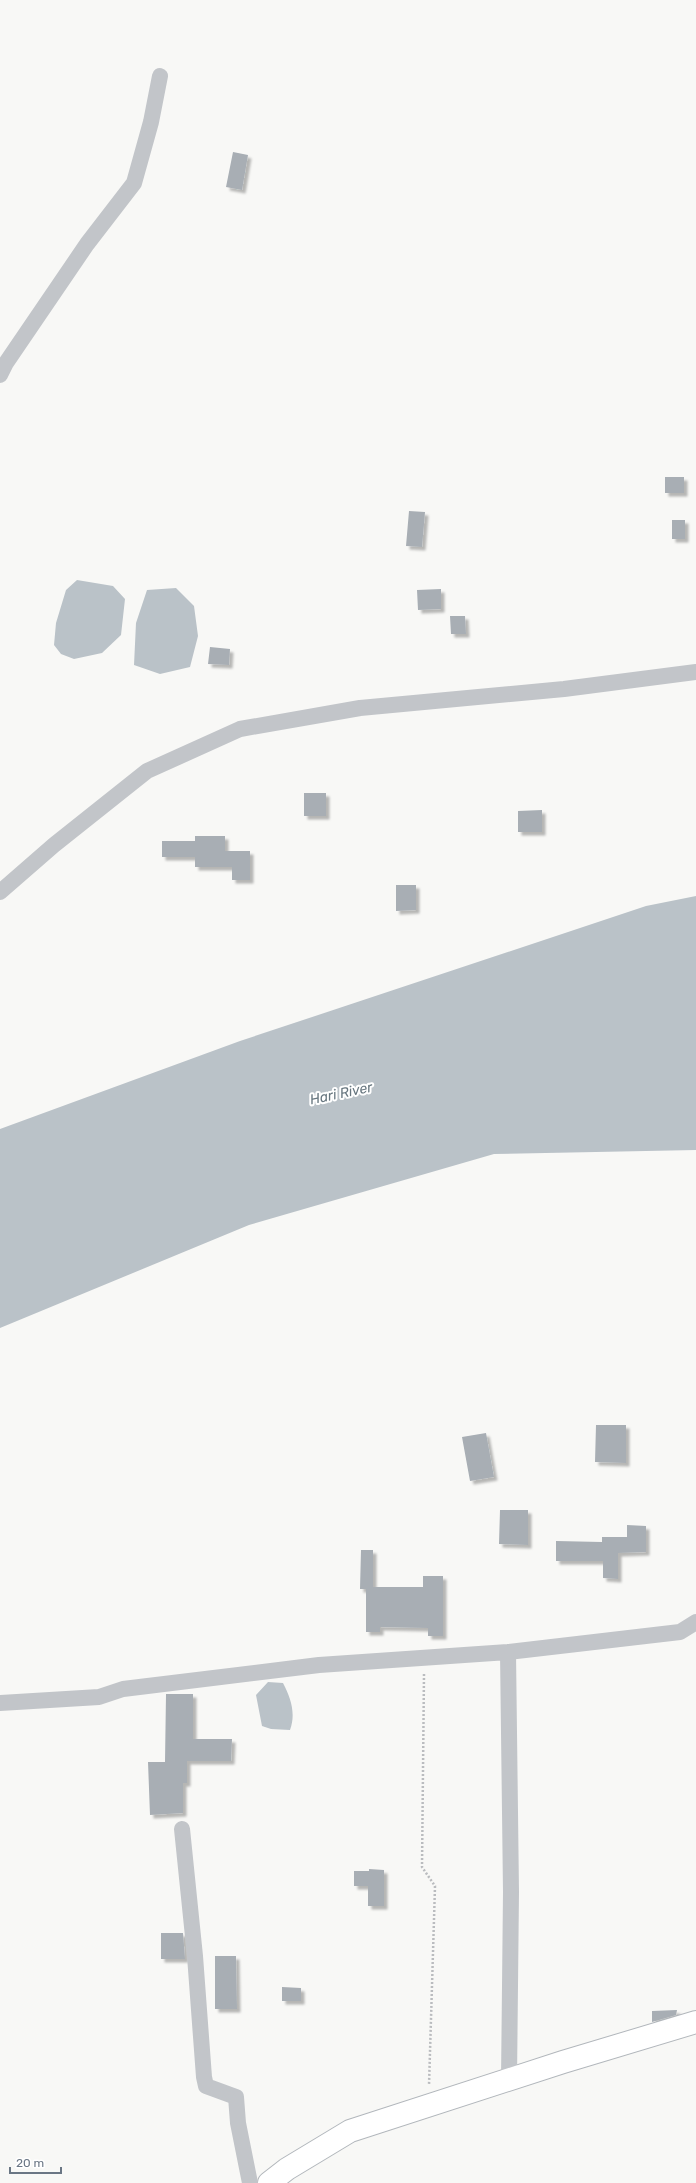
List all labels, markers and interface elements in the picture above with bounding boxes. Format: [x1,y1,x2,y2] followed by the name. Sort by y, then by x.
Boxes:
[308,1078,375,1108] water label: Hari River
[10,2149,61,2175] scale bar
[16,2156,44,2170] text: 20 m

